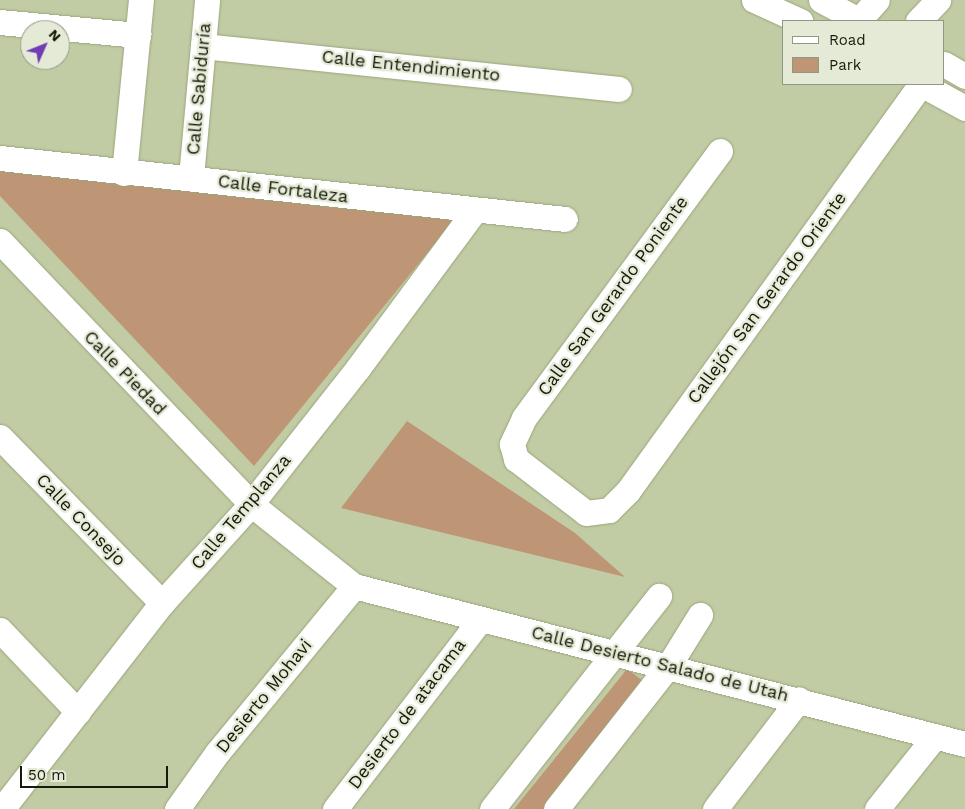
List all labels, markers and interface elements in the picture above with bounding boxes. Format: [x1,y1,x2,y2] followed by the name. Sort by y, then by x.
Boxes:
[20,20,70,70] north arrow
[782,20,945,85] legend
[182,22,216,156] street label: Calle Sabiduría
[46,26,64,45] text: N
[829,31,866,49] text: Road
[321,46,501,86] street label: Calle Entendimiento
[829,56,861,74] text: Park
[217,170,349,208] street label: Calle Fortaleza
[683,188,851,408] street label: Callejón San Gerardo Oriente
[533,192,693,400] street label: Calle San Gerardo Poniente
[79,326,171,420] street label: Calle Piedad
[186,450,296,574] street label: Calle Templanza
[32,469,130,571] street label: Calle Consejo
[529,622,791,706] street label: Calle Desierto Salado de Utah
[211,635,317,757] street label: Desierto Mohavi
[344,635,470,793] street label: Desierto de atacama
[22,756,170,788] scale bar
[28,766,65,784] text: 50 m

